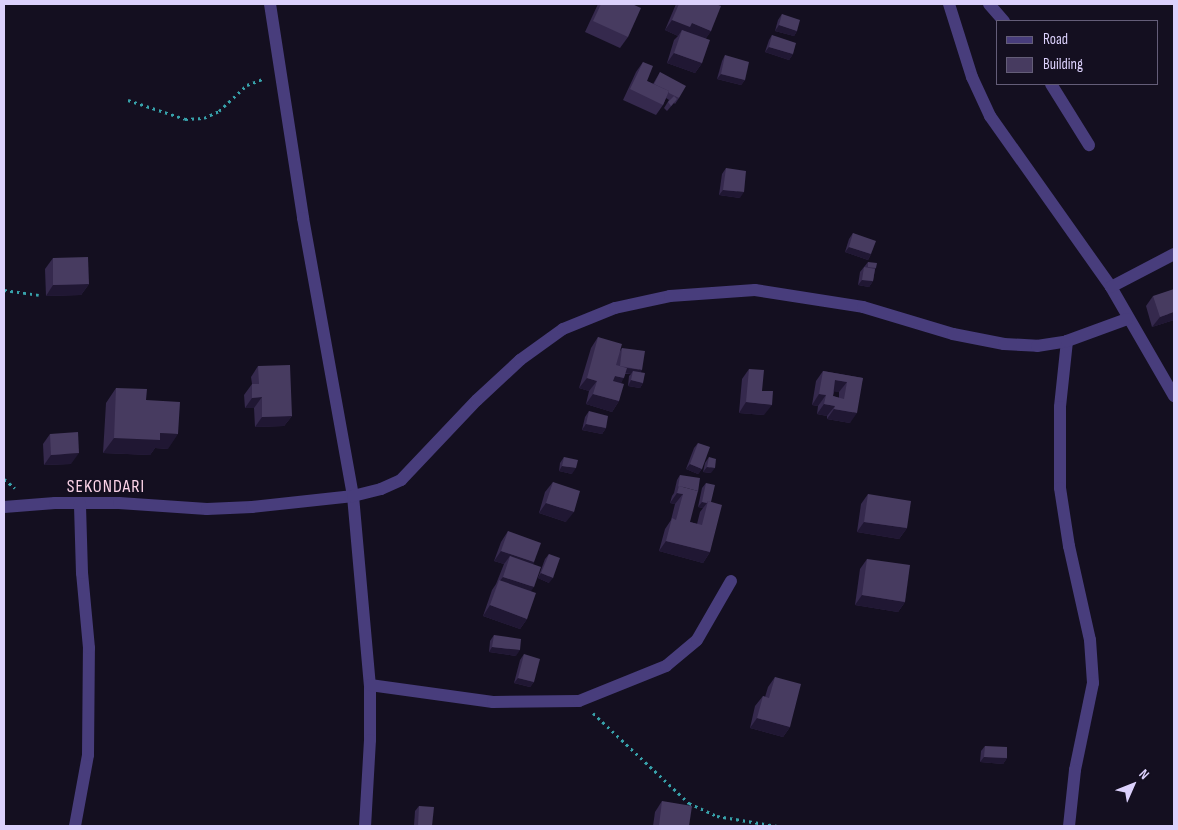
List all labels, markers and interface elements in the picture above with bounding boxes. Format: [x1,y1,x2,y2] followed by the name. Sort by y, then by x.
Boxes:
[996,20,1158,85] legend
[1043,30,1068,49] text: Road
[1043,55,1083,74] text: Building
[66,476,146,498] district label: SEKONDARI
[1108,760,1158,810] north arrow
[1135,766,1153,783] text: N

